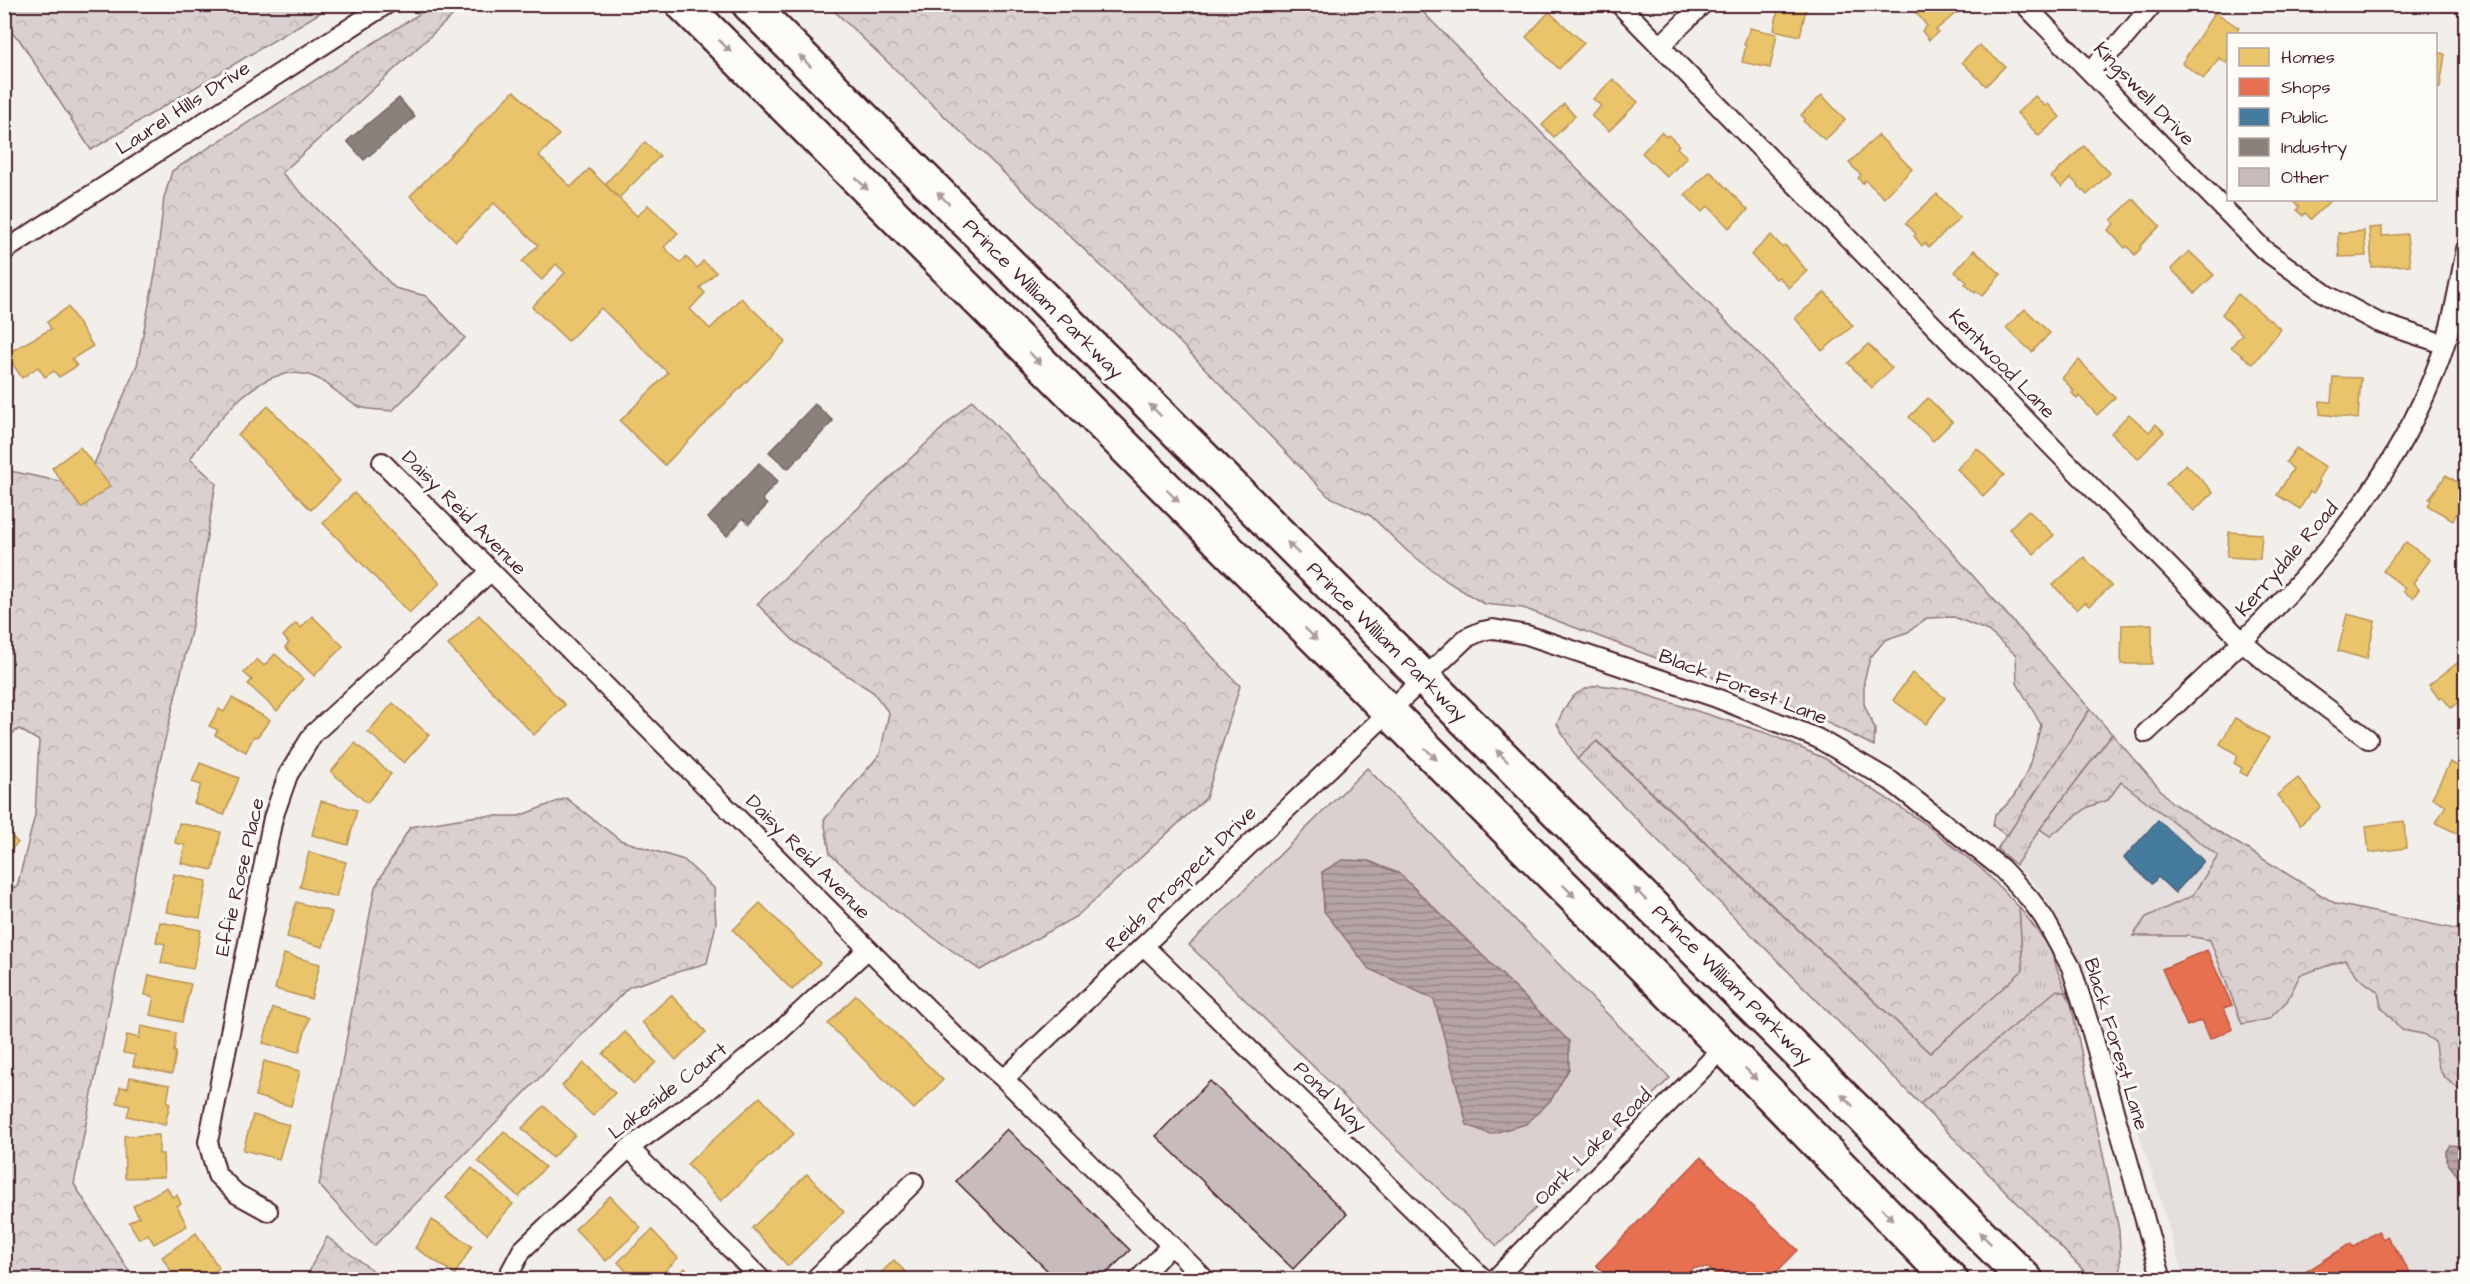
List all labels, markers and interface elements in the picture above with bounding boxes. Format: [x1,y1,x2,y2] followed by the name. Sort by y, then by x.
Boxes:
[2227,33,2437,201] legend
[2086,36,2201,153] street label: Kingswell Drive
[717,39,732,53] one-way arrow
[2281,45,2335,70] text: Homes
[110,54,256,162] street label: Laurel Hills Drive
[798,54,812,68] one-way arrow
[2281,75,2331,100] text: Shops
[2281,105,2329,130] text: Public
[2281,135,2347,161] text: Industry
[2281,165,2329,190] text: Other
[855,177,869,191] one-way arrow
[936,192,950,206] one-way arrow
[956,212,1130,386] street label: Prince William Parkway
[1942,303,2062,425] street label: Kentwood Lane
[1028,350,1042,364] one-way arrow
[1149,404,1163,418] one-way arrow
[395,444,533,583] street label: Daisy Reid Avenue
[1166,488,1180,502] one-way arrow
[2229,495,2346,623] street label: Kerrydale Road
[1286,541,1301,555] one-way arrow
[1300,555,1474,729] street label: Prince William Parkway
[1304,626,1318,640] one-way arrow
[1655,642,1831,732] street label: Black Forest Lane
[1423,746,1437,760] one-way arrow
[1495,749,1509,763] one-way arrow
[739,788,877,927] street label: Daisy Reid Avenue
[208,795,272,959] street label: Effie Rose Place
[1099,799,1263,959] street label: Reids Prospect Drive
[1561,884,1575,898] one-way arrow
[1633,887,1647,901] one-way arrow
[1645,898,1819,1072] street label: Prince William Parkway
[2077,955,2156,1134] street label: Black Forest Lane
[603,1036,733,1146] street label: Lakeside Court
[1286,1055,1373,1140] street label: Pond Way
[1743,1067,1757,1081] one-way arrow
[1528,1082,1658,1212] street label: Oark Lake Road
[1840,1093,1854,1108] one-way arrow
[1880,1206,1894,1221] one-way arrow
[1978,1231,1992,1246] one-way arrow

